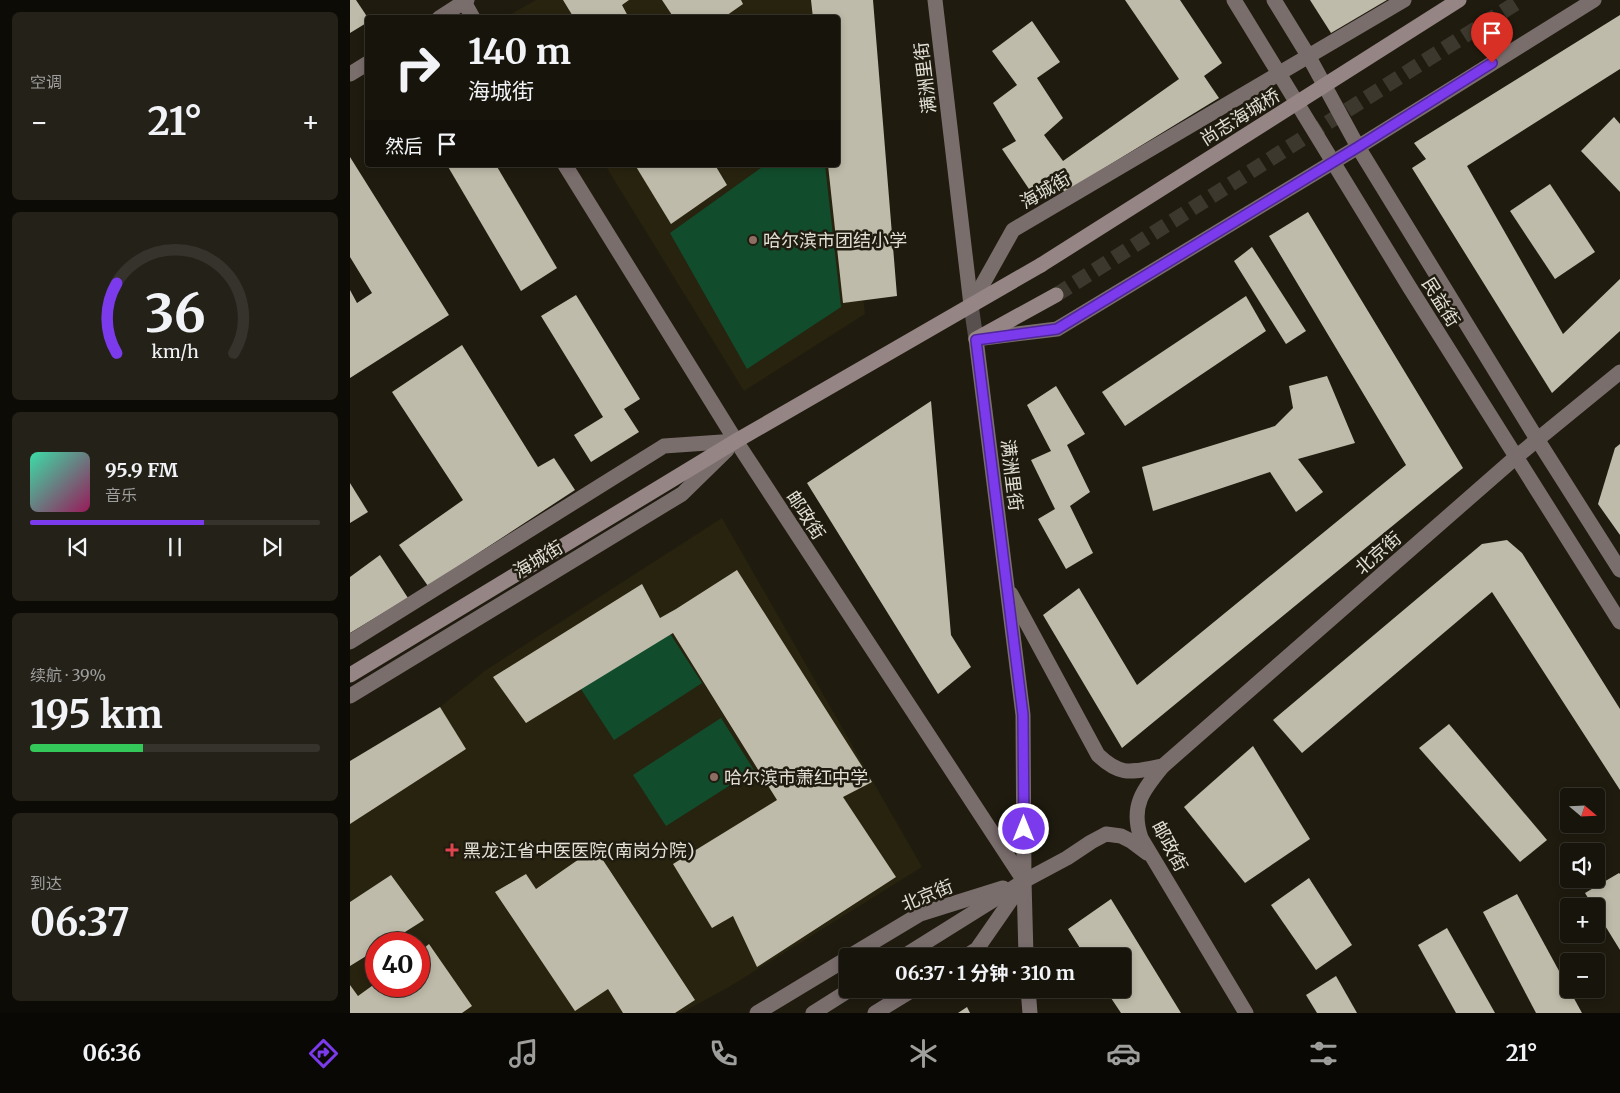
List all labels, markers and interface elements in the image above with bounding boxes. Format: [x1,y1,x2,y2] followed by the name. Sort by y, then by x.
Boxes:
[1471,12,1513,63] pin
[1478,19,1506,47] icon: arrive
[468,30,571,74] text: 140 m
[385,35,450,100] icon: right
[909,41,941,115] street label: 满洲里街
[30,72,62,92] text: 空调
[468,77,534,105] text: 海城街
[1196,83,1284,151] street label: 尚志海城桥
[148,98,202,145] text: 21°
[30,104,49,140] text: −
[301,104,320,140] text: +
[433,130,461,158] icon: arrive
[385,134,423,158] text: 然后
[1016,167,1074,213] street label: 海城街
[763,229,907,252] place label: 哈尔滨市团结小学
[747,234,759,246] marker: 哈尔滨市团结小学
[1417,273,1465,331] street label: 民益街
[144,281,206,346] text: 36
[151,340,199,363] text: km/h
[996,438,1028,512] street label: 满洲里街
[105,458,178,482] text: 95.9 FM
[105,485,137,505] text: 音乐
[782,486,830,544] street label: 邮政街
[1350,527,1406,579] street label: 北京街
[64,533,92,561] icon: previous
[161,533,189,561] icon: pause
[258,533,286,561] icon: next
[509,535,567,583] street label: 海城街
[30,665,106,685] text: 续航 · 39%
[30,691,163,738] text: 195 km
[724,766,868,789] place label: 哈尔滨市萧红中学
[708,771,720,783] marker: 哈尔滨市萧红中学
[1560,788,1605,832] north arrow
[1560,788,1605,998] map controls
[997,802,1049,854] position arrow
[1147,817,1193,875] street label: 邮政街
[463,839,694,862] place label: 黑龙江省中医医院(南岗分院)
[445,843,459,857] marker: 黑龙江省中医医院(南岗分院)
[1560,843,1605,888] button: sound
[30,873,62,893] text: 到达
[898,874,956,916] street label: 北京街
[1560,898,1605,943] button: +
[30,899,130,946] text: 06:37
[365,932,430,997] speed limit sign: 40
[1560,953,1605,998] button: −
[895,961,1075,985] text: 06:37 · 1 分钟 · 310 m
[306,1036,341,1071] icon: directions
[506,1036,541,1071] icon: music
[706,1036,741,1071] icon: phone
[906,1036,941,1071] icon: climate
[1106,1036,1141,1071] icon: car
[1306,1036,1341,1071] icon: filters
[82,1039,141,1067] text: 06:36
[1506,1039,1537,1067] text: 21°

